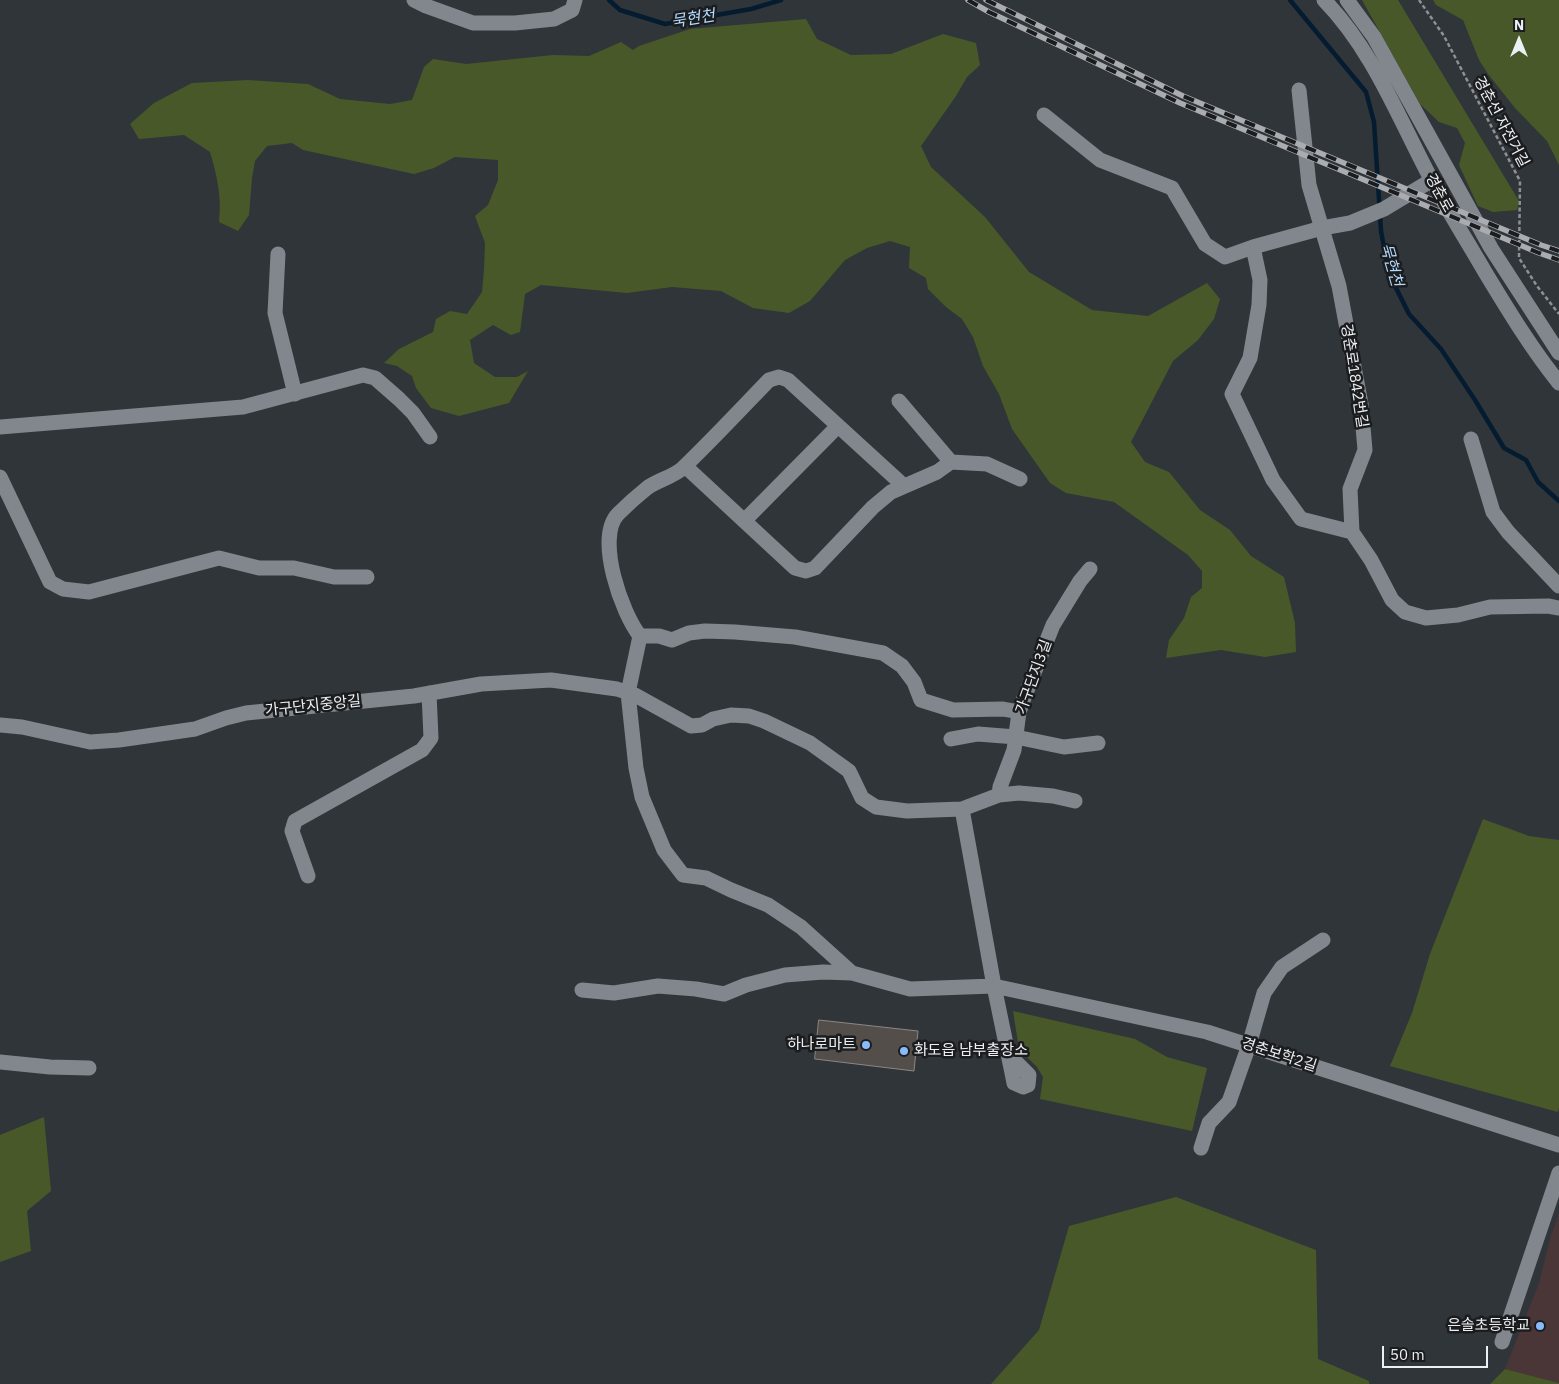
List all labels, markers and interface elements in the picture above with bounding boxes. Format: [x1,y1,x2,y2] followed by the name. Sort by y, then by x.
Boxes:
[670,6,716,32] water label: 묵현천
[1494,15,1544,65] north arrow
[1514,16,1524,34] text: N
[1470,74,1532,170] street label: 경춘선 자전거길
[1421,171,1457,215] street label: 경춘로
[1376,241,1406,289] water label: 묵현천
[1337,323,1371,429] street label: 경춘로1842번길
[1012,637,1056,717] street label: 가구단지3길
[264,692,362,720] street label: 가구단지중앙길
[1239,1034,1319,1076] street label: 경춘보학2길
[787,1036,856,1054] place label: 하나로마트
[860,1039,872,1051] marker: 하나로마트
[914,1042,1028,1060] place label: 화도읍 남부출장소
[898,1045,910,1057] marker: 화도읍 남부출장소
[1447,1317,1530,1335] place label: 은솔초등학교
[1534,1320,1546,1332] marker: 은솔초등학교
[1384,1336,1490,1368] scale bar
[1390,1345,1425,1364] text: 50 m

